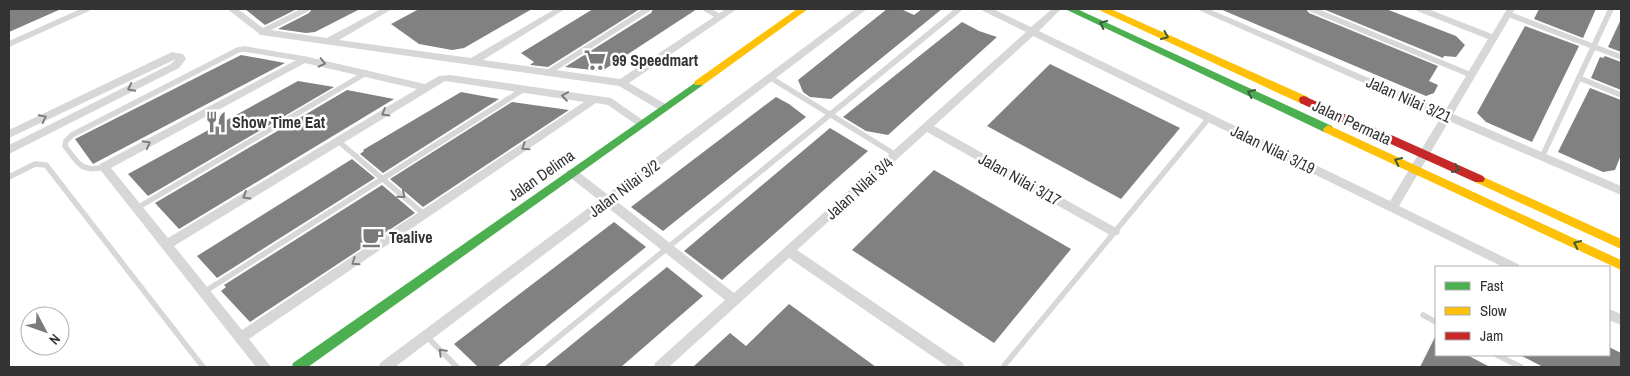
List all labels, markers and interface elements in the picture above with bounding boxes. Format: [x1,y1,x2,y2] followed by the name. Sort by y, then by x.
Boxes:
[1099,20,1108,30] one-way arrow
[1160,30,1169,41] one-way arrow
[582,47,608,73] supermarket icon: 99 Speedmart
[612,49,699,71] place label: 99 Speedmart
[318,57,327,68] one-way arrow
[1363,70,1456,128] street label: Jalan Nilai 3/21
[127,82,136,92] one-way arrow
[1247,89,1256,99] one-way arrow
[561,91,570,101] one-way arrow
[1309,94,1396,150] street label: Jalan Permata
[382,106,391,116] one-way arrow
[203,109,229,135] restaurant icon: Show Time Eat
[232,111,326,133] place label: Show Time Eat
[37,114,46,124] one-way arrow
[1227,119,1319,179] street label: Jalan Nilai 3/19
[142,140,151,150] one-way arrow
[521,141,531,150] one-way arrow
[503,144,579,206] street label: Jalan Delima
[975,147,1065,211] street label: Jalan Nilai 3/17
[820,152,898,224] street label: Jalan Nilai 3/4
[584,154,664,222] street label: Jalan Nilai 3/2
[1394,157,1403,168] one-way arrow
[1451,162,1460,173] one-way arrow
[396,189,405,198] one-way arrow
[242,190,251,200] one-way arrow
[360,224,386,250] cafe icon: Tealive
[389,226,433,248] place label: Tealive
[1573,240,1582,251] one-way arrow
[352,255,361,265] one-way arrow
[1435,266,1610,356] legend
[1480,275,1504,296] text: Fast
[1480,300,1507,321] text: Slow
[20,306,70,356] north arrow
[1480,325,1503,346] text: Jam
[45,330,64,349] text: N
[438,349,447,358] one-way arrow

